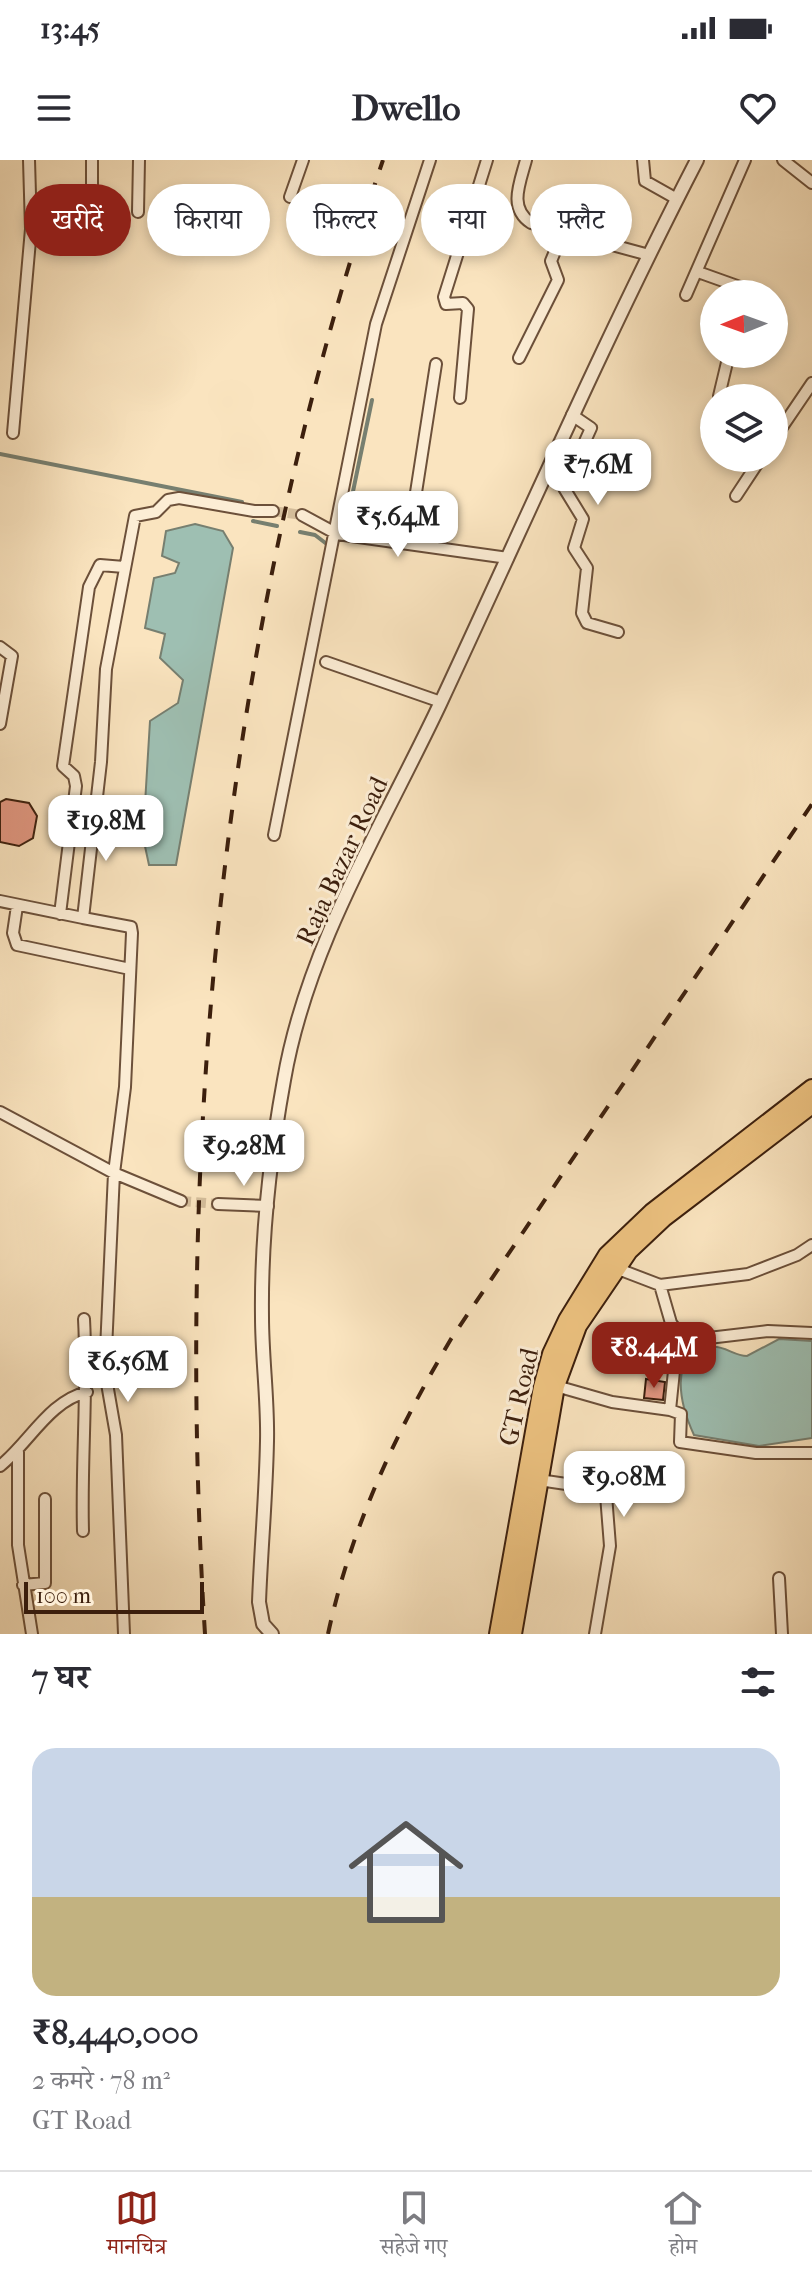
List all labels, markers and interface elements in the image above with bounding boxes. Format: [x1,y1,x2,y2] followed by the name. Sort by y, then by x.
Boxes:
[40,11,100,46] text: 13:45
[32,86,76,130] icon: menu
[736,86,780,130] icon: heart
[351,87,461,129] text: Dwello
[24,184,131,256] chip: खरीदें
[147,184,270,256] chip: किराया
[286,184,405,256] chip: फ़िल्टर
[421,184,514,256] chip: नया
[530,184,632,256] chip: फ़्लैट
[700,280,788,368] north arrow
[700,280,788,472] map controls
[700,384,788,472] button: layers
[542,439,654,507] pin: ₹7.6M
[563,449,633,480] text: ₹7.6M
[333,491,463,559] pin: ₹5.64M
[356,501,440,532] text: ₹5.64M
[289,771,395,950] street label: Raja Bazar Road
[41,795,171,863] pin: ₹19.8M
[66,805,146,836] text: ₹19.8M
[179,1120,309,1188] pin: ₹9.28M
[202,1130,286,1161] text: ₹9.28M
[589,1322,719,1390] pin: ₹8.44M
[610,1332,698,1363] text: ₹8.44M
[63,1336,193,1404] pin: ₹6.56M
[493,1344,545,1449] street label: GT Road
[87,1346,169,1377] text: ₹6.56M
[559,1451,689,1519] pin: ₹9.08M
[582,1461,666,1492] text: ₹9.08M
[24,1578,204,1614] scale bar
[36,1583,91,1609] text: 100 m
[32,1657,89,1697] text: 7 घर
[736,1660,780,1704] icon: filters
[334,1800,478,1944] icon: home
[32,2013,199,2053] text: ₹8,440,000
[32,2065,170,2096] text: 2 कमरे · 78 m²
[32,2105,131,2136] text: GT Road
[107,2186,166,2268] tab: मानचित्र
[380,2186,447,2268] tab: सहेजे गए
[661,2186,705,2268] tab: होम

